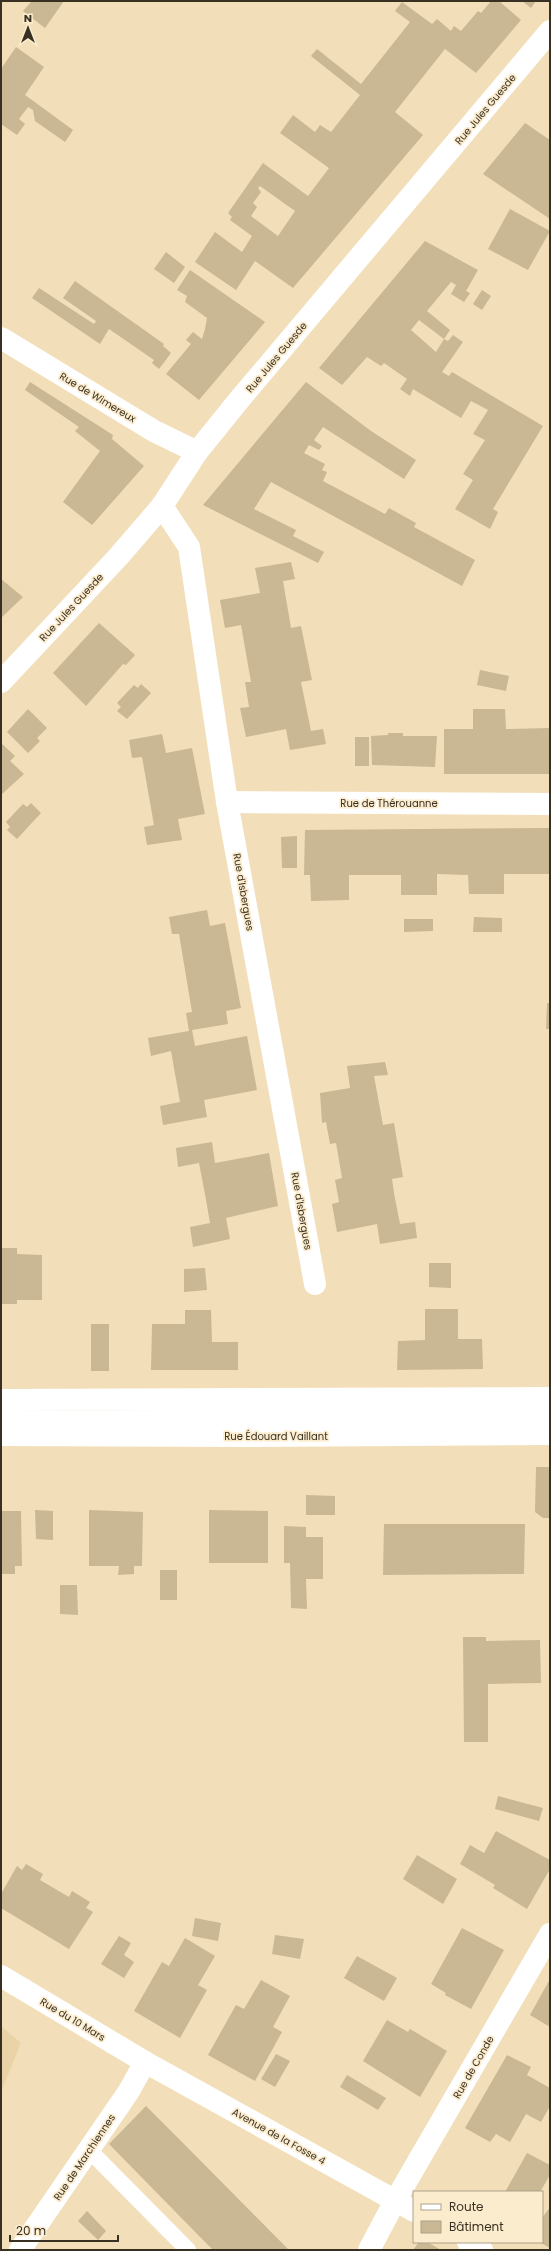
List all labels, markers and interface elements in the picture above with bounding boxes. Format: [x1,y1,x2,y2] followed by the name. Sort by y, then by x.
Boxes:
[8,8,48,48] north arrow
[24,10,32,26] text: N
[451,71,519,148] street label: Rue Jules Guesde
[242,319,310,396] street label: Rue Jules Guesde
[57,369,139,426] street label: Rue de Wimereux
[36,570,107,645] street label: Rue Jules Guesde
[340,796,438,811] street label: Rue de Thérouanne
[229,852,258,932] street label: Rue d'Isbergues
[287,1171,316,1251] street label: Rue d'Isbergues
[224,1429,328,1444] street label: Rue Édouard Vaillant
[37,1994,108,2045] street label: Rue du 10 Mars
[449,2033,498,2102] street label: Rue de Conde
[229,2104,328,2168] street label: Avenue de la Fosse 4
[50,2111,119,2204] street label: Rue de Marchiennes
[413,2191,543,2243] legend
[449,2198,483,2215] text: Route
[10,2217,118,2243] scale bar
[449,2218,504,2235] text: Bâtiment
[16,2222,46,2239] text: 20 m

